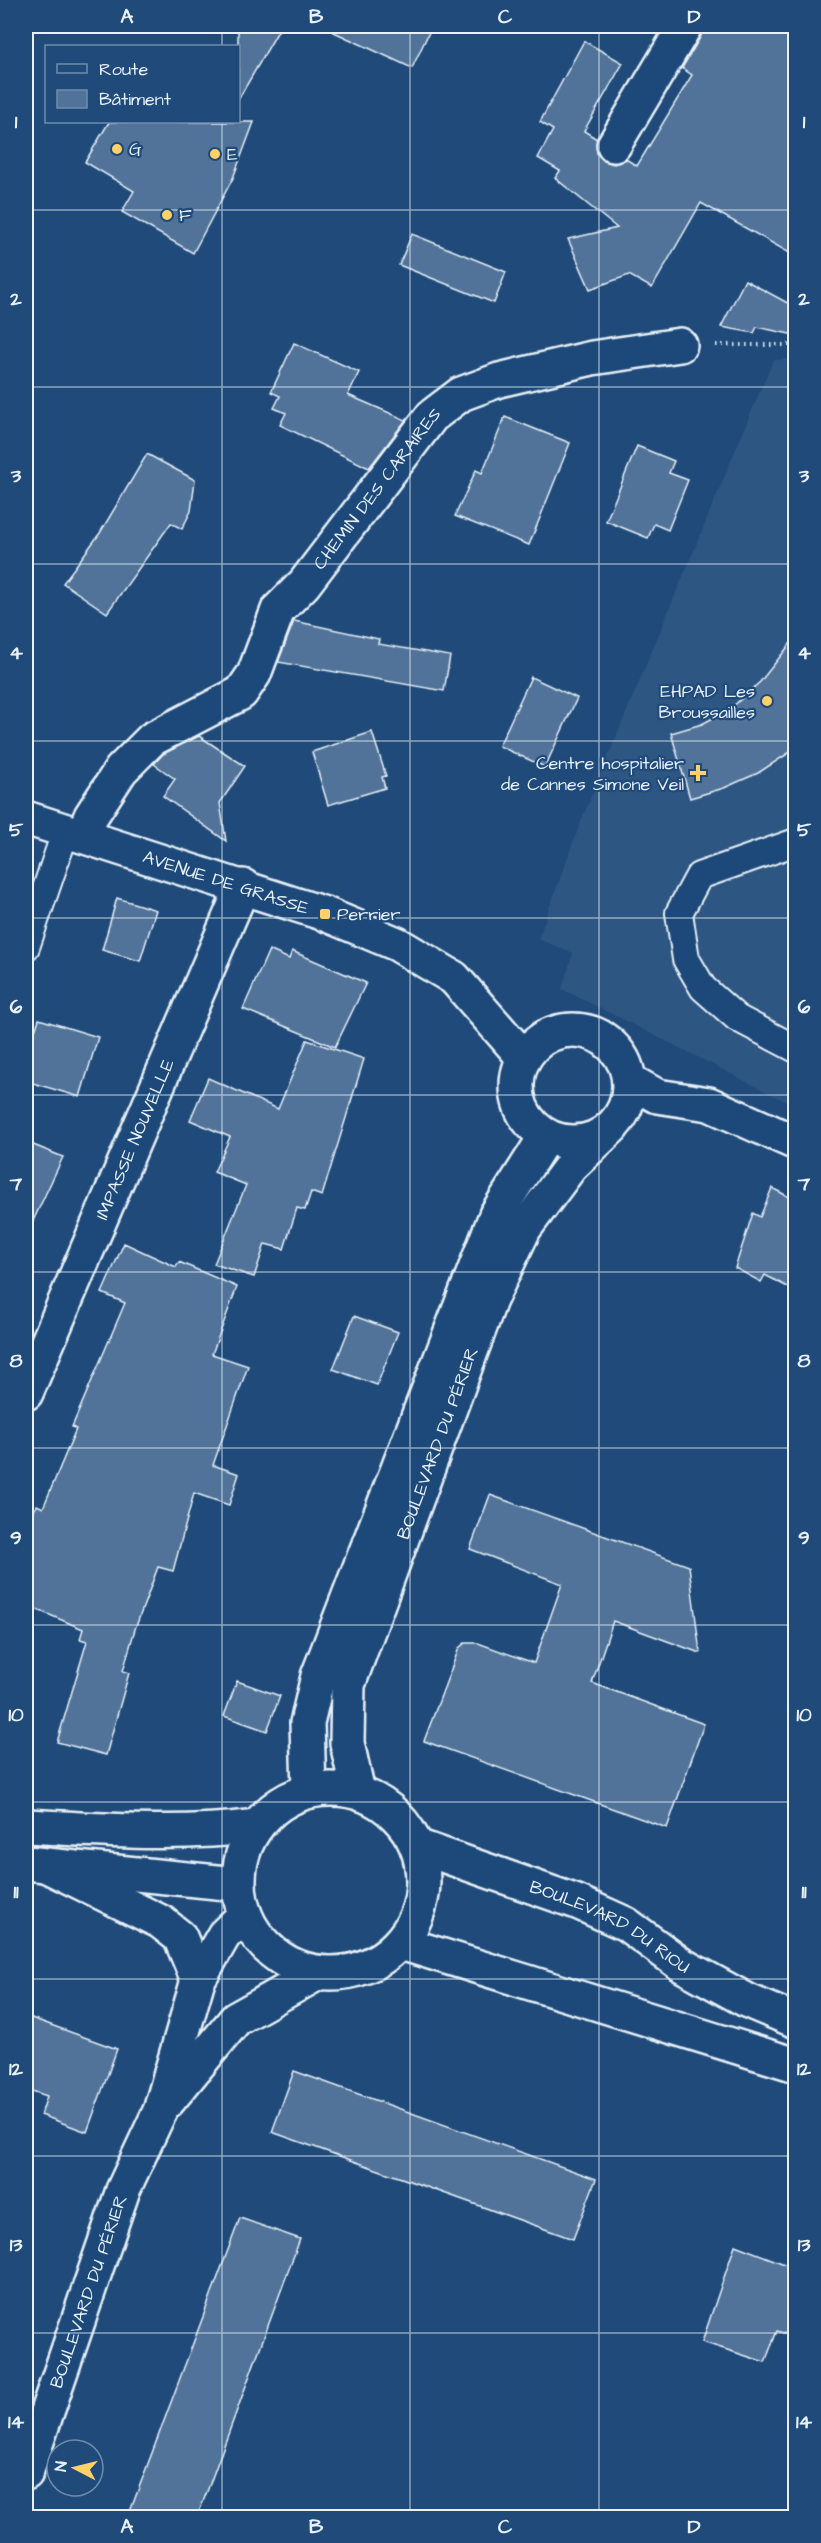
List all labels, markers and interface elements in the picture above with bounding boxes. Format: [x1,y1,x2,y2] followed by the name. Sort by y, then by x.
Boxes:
[121,3,134,31] text: A
[309,3,324,31] text: B
[498,3,513,31] text: C
[688,3,701,31] text: D
[45,45,240,123] legend
[99,57,148,82] text: Route
[99,87,172,112] text: Bâtiment
[15,108,18,136] text: 1
[803,108,806,136] text: 1
[129,137,142,162] place label: G
[110,142,124,156] marker: G
[227,142,238,167] place label: E
[208,147,222,161] marker: E
[179,203,192,228] place label: F
[160,208,174,222] marker: F
[9,285,22,313] text: 2
[797,285,810,313] text: 2
[307,402,446,575] street label: CHEMIN DES CARAIRES
[10,462,22,490] text: 3
[798,462,810,490] text: 3
[9,639,23,667] text: 4
[797,639,811,667] text: 4
[659,679,755,725] place label: EHPAD Les Broussailles
[760,694,774,708] marker: EHPAD Les Broussailles
[501,751,684,797] place label: Centre hospitalier de Cannes Simone Veil
[689,764,707,782] marker: Centre hospitalier de Cannes Simone Veil
[9,816,24,844] text: 5
[797,816,812,844] text: 5
[140,844,312,921] street label: AVENUE DE GRASSE
[337,902,401,927] place label: Perrier
[318,907,332,921] marker: Perrier
[10,993,23,1021] text: 6
[798,993,811,1021] text: 6
[90,1055,181,1224] street label: IMPASSE NOUVELLE
[9,1170,23,1198] text: 7
[797,1170,811,1198] text: 7
[391,1344,484,1543] street label: BOULEVARD DU PÉRIER
[10,1347,23,1375] text: 8
[798,1347,811,1375] text: 8
[10,1524,22,1552] text: 9
[798,1524,810,1552] text: 9
[8,1701,24,1729] text: 10
[796,1701,812,1729] text: 10
[526,1874,694,1980] street label: BOULEVARD DU RIOU
[13,1878,19,1906] text: 11
[801,1878,807,1906] text: 11
[9,2055,24,2083] text: 12
[797,2055,812,2083] text: 12
[44,2192,133,2392] street label: BOULEVARD DU PÉRIER
[10,2231,23,2259] text: 13
[798,2231,811,2259] text: 13
[8,2408,24,2436] text: 14
[796,2408,812,2436] text: 14
[45,2438,105,2498] north arrow
[50,2460,73,2473] text: N
[121,2513,134,2541] text: A
[309,2513,324,2541] text: B
[498,2513,513,2541] text: C
[688,2513,701,2541] text: D

